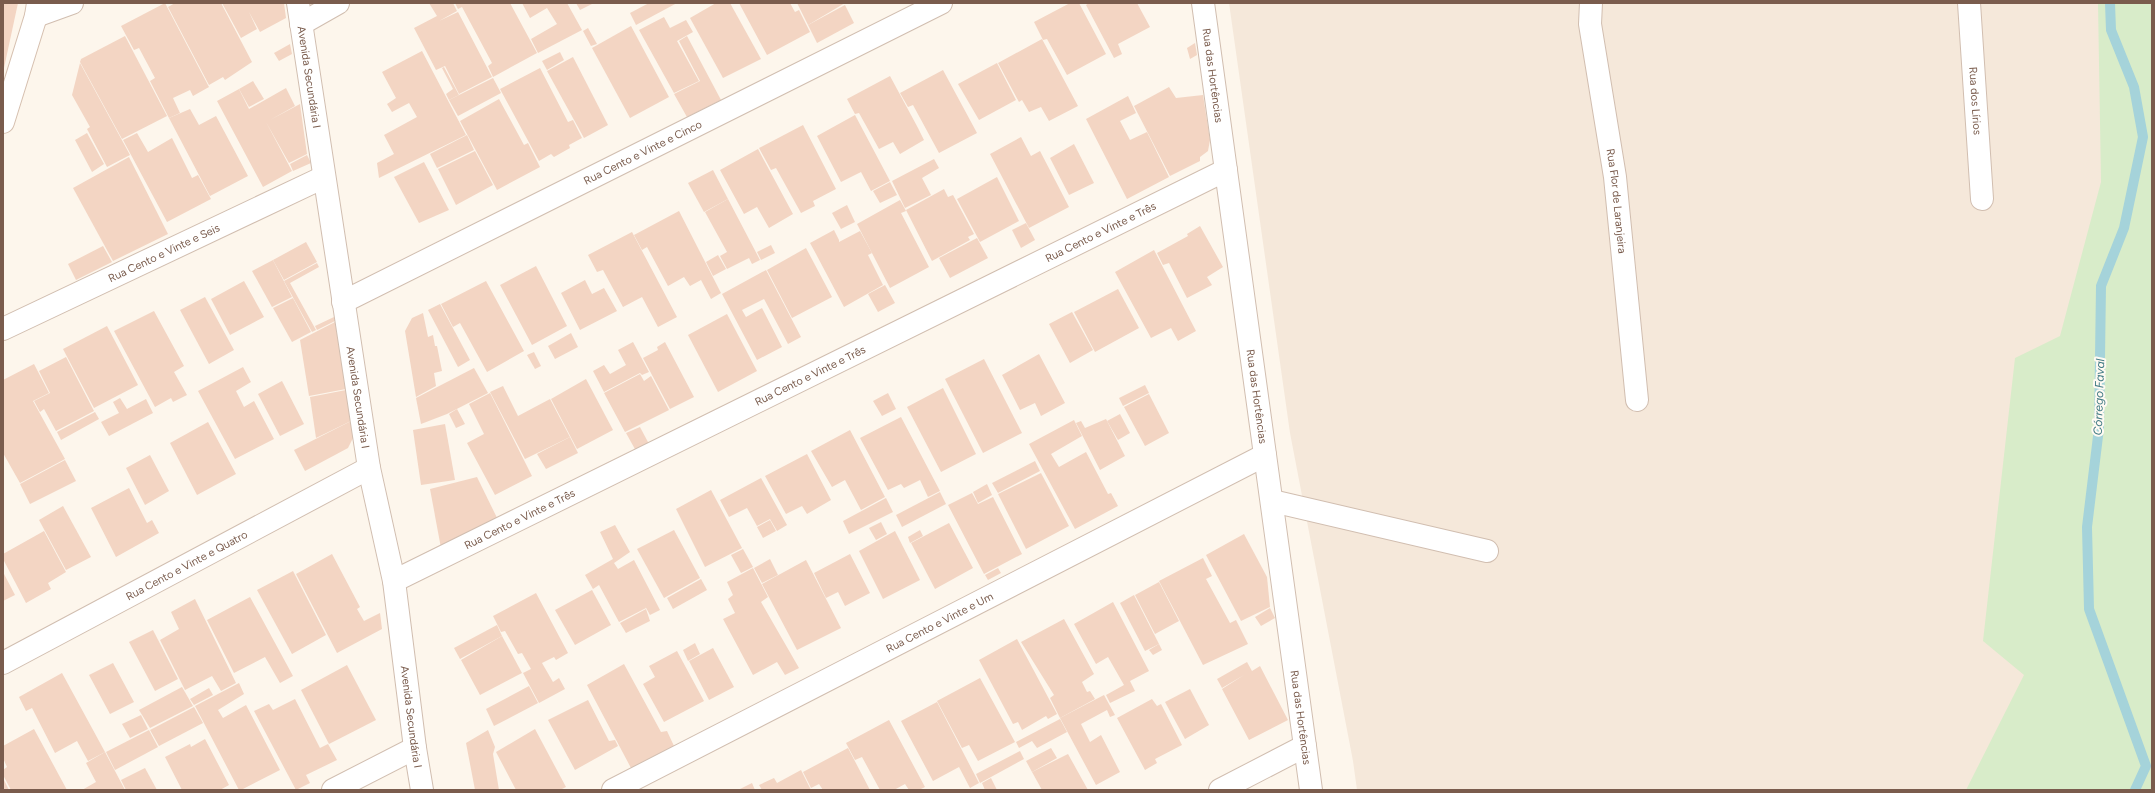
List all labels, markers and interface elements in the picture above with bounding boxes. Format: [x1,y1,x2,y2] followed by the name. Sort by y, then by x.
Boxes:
[295,25,324,129] street label: Avenida Secundária I
[1200,27,1226,123] street label: Rua das Hortências
[1967,66,1984,135] street label: Rua dos Lírios
[581,117,704,187] street label: Rua Cento e Vinte e Cinco
[1604,148,1629,254] street label: Rua Flor de Laranjeira
[1043,199,1158,265] street label: Rua Cento e Vinte e Três
[106,221,222,285] street label: Rua Cento e Vinte e Seis
[753,343,868,408] street label: Rua Cento e Vinte e Três
[344,345,372,449] street label: Avenida Secundária I
[1244,348,1270,444] street label: Rua das Hortências
[2091,358,2107,436] water label: Córrego Faval
[462,486,577,552] street label: Rua Cento e Vinte e Três
[123,527,250,603] street label: Rua Cento e Vinte e Quatro
[884,589,995,655] street label: Rua Cento e Vinte e Um
[398,665,425,769] street label: Avenida Secundária I
[1288,669,1314,765] street label: Rua das Hortências

